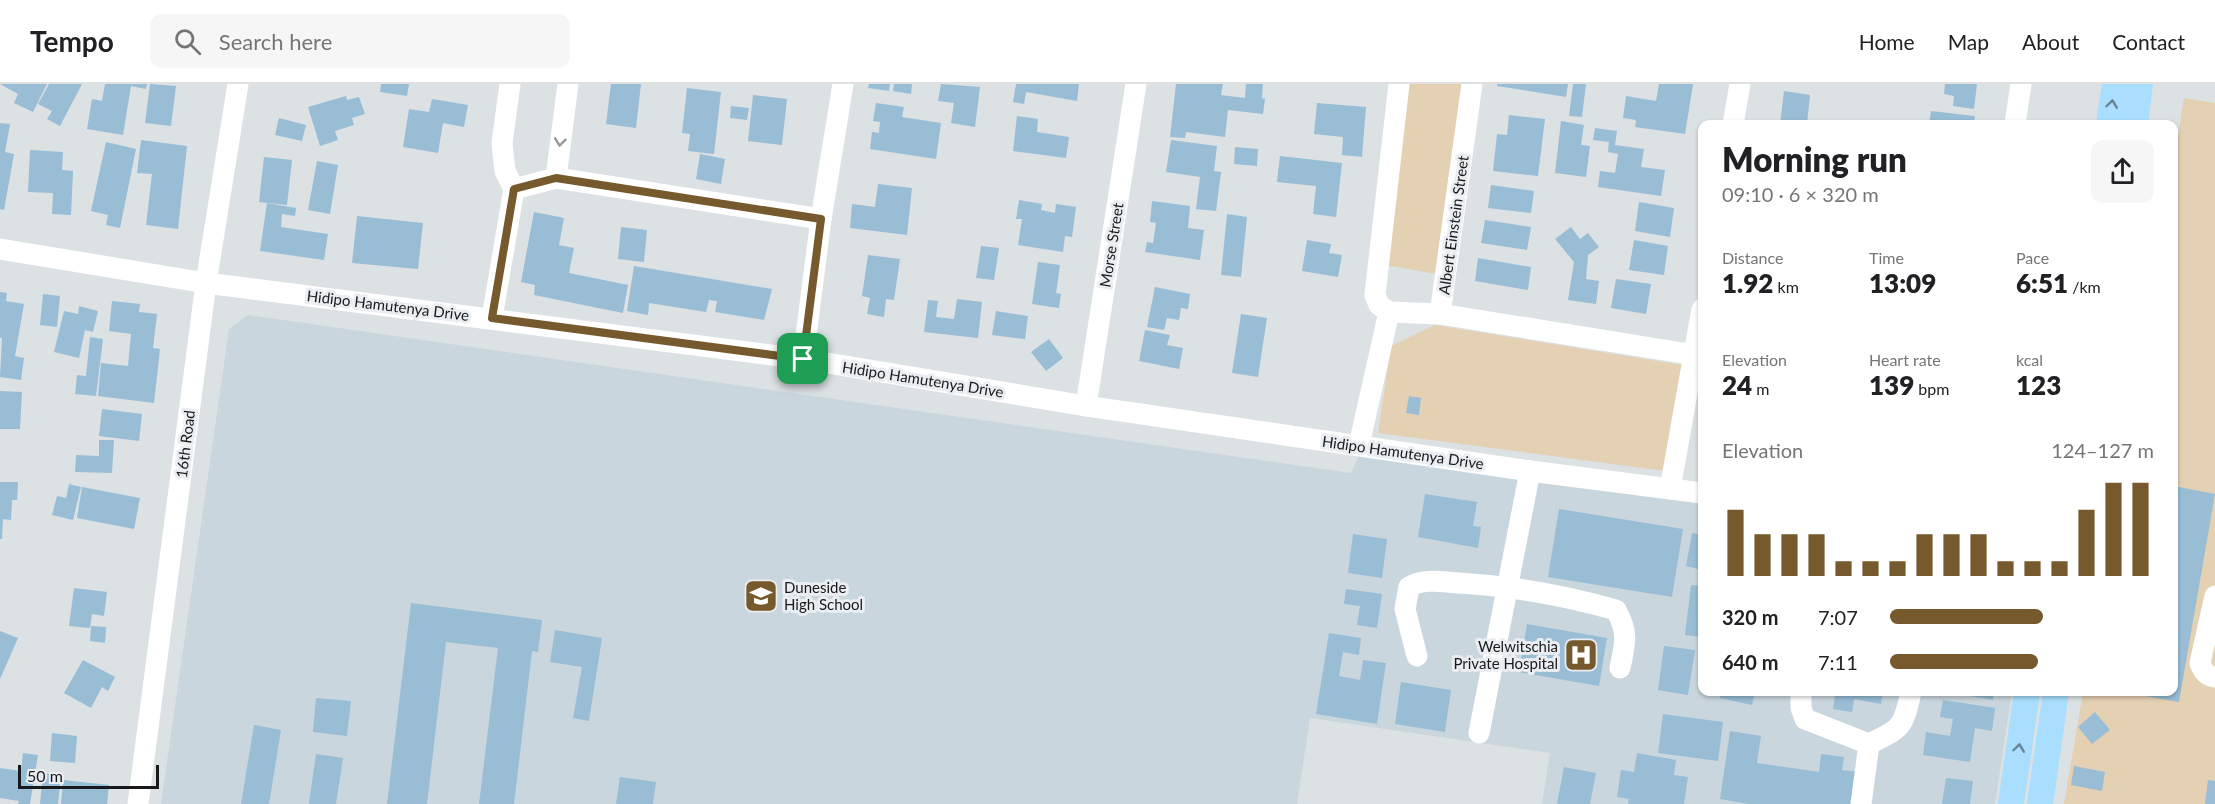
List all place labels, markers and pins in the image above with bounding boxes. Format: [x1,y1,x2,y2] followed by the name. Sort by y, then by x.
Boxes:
[777,333,828,384] pin
[743,578,779,614] school or university icon: Duneside High School
[784,578,863,613] place label: Duneside High School
[1453,637,1558,672] place label: Welwitschia Private Hospital
[1563,637,1599,673] hospital icon: Welwitschia Private Hospital

